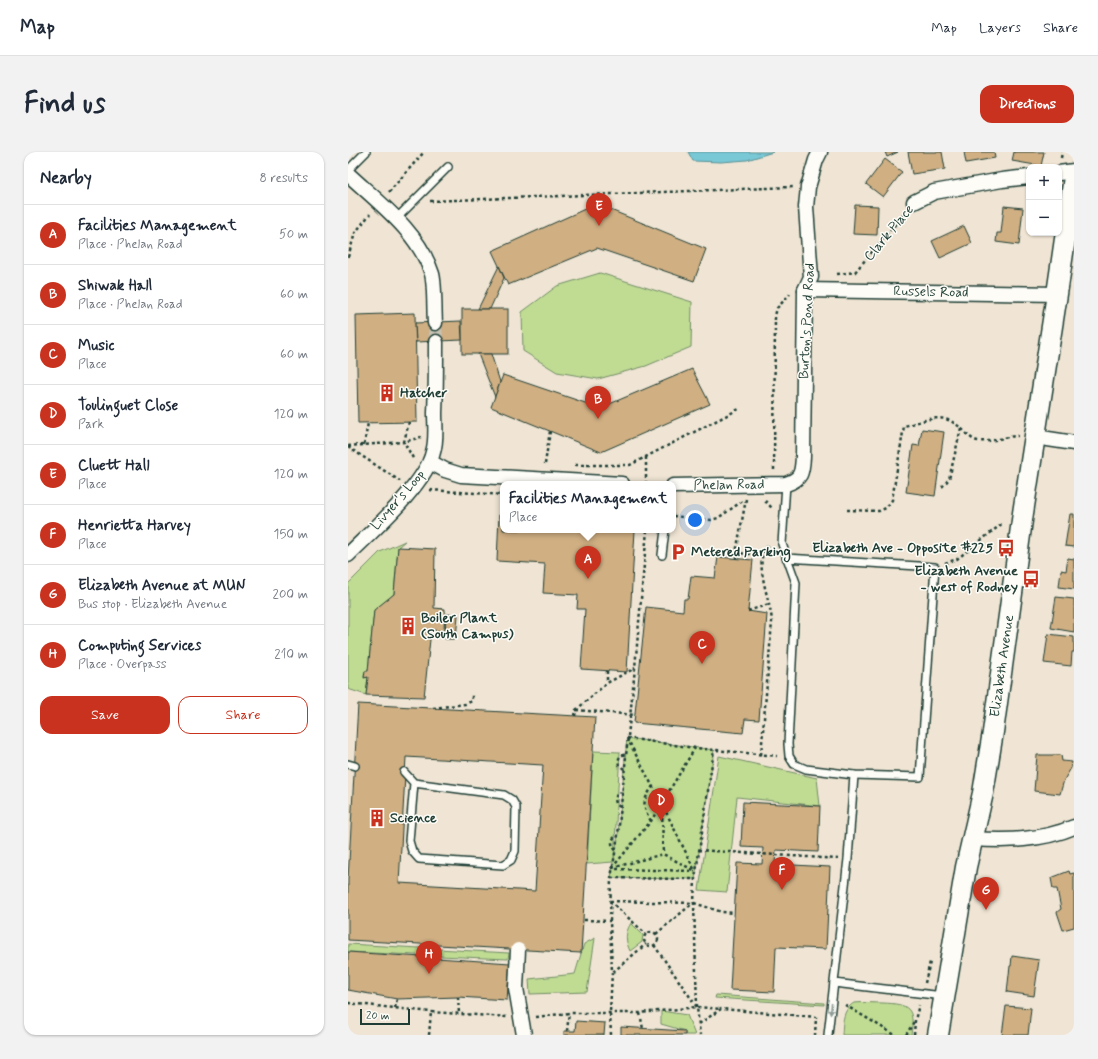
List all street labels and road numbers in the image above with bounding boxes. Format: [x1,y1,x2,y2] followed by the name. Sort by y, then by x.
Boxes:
[860,201,918,265] street label: Clark Place
[795,263,819,379] street label: Burton's Pond Road
[893,282,969,302] street label: Russels Road
[367,466,430,534] street label: Livyer's Loop
[693,475,765,495] street label: Phelan Road
[986,613,1018,718] street label: Elizabeth Avenue

